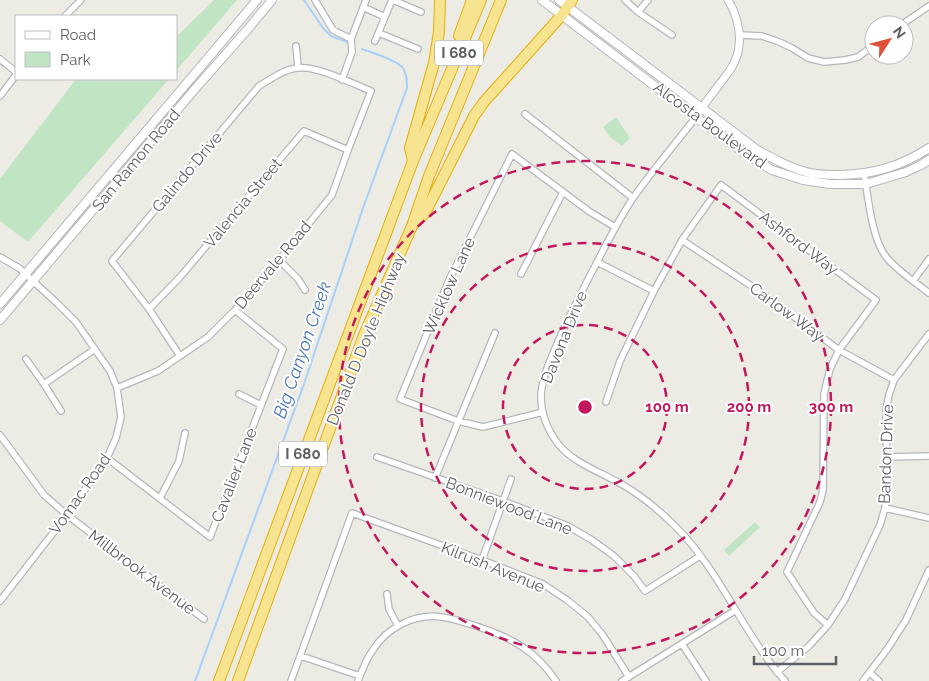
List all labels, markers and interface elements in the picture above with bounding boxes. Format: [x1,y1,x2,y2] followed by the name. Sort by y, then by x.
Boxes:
[15,15,178,80] legend
[864,15,914,65] north arrow
[890,23,909,41] text: N
[60,26,96,44] text: Road
[435,40,483,66] road number: I 680
[60,51,91,69] text: Park
[650,78,770,172] street label: Alcosta Boulevard
[88,105,184,215] street label: San Ramon Road
[148,128,226,216] street label: Galindo Drive
[200,154,286,252] street label: Valencia Street
[756,207,843,279] street label: Ashford Way
[231,217,315,313] street label: Deervale Road
[419,234,479,338] street label: Wicklow Lane
[323,250,409,428] street label: Donald D Doyle Highway
[746,278,828,346] street label: Carlow Way
[269,279,335,421] water label: Big Canyon Creek
[537,288,591,386] street label: Davona Drive
[576,398,594,416] centre of rings
[645,398,689,416] text: 100 m
[727,398,771,416] text: 200 m
[809,398,853,416] text: 300 m
[875,404,897,504] street label: Bandon Drive
[207,425,261,525] street label: Cavalier Lane
[279,442,327,466] road number: I 680
[45,450,115,538] street label: Vomac Road
[443,473,575,539] street label: Bonniewood Lane
[85,526,199,618] street label: Millbrook Avenue
[438,538,548,596] street label: Kilrush Avenue
[754,634,836,666] scale bar
[762,642,804,660] text: 100 m

